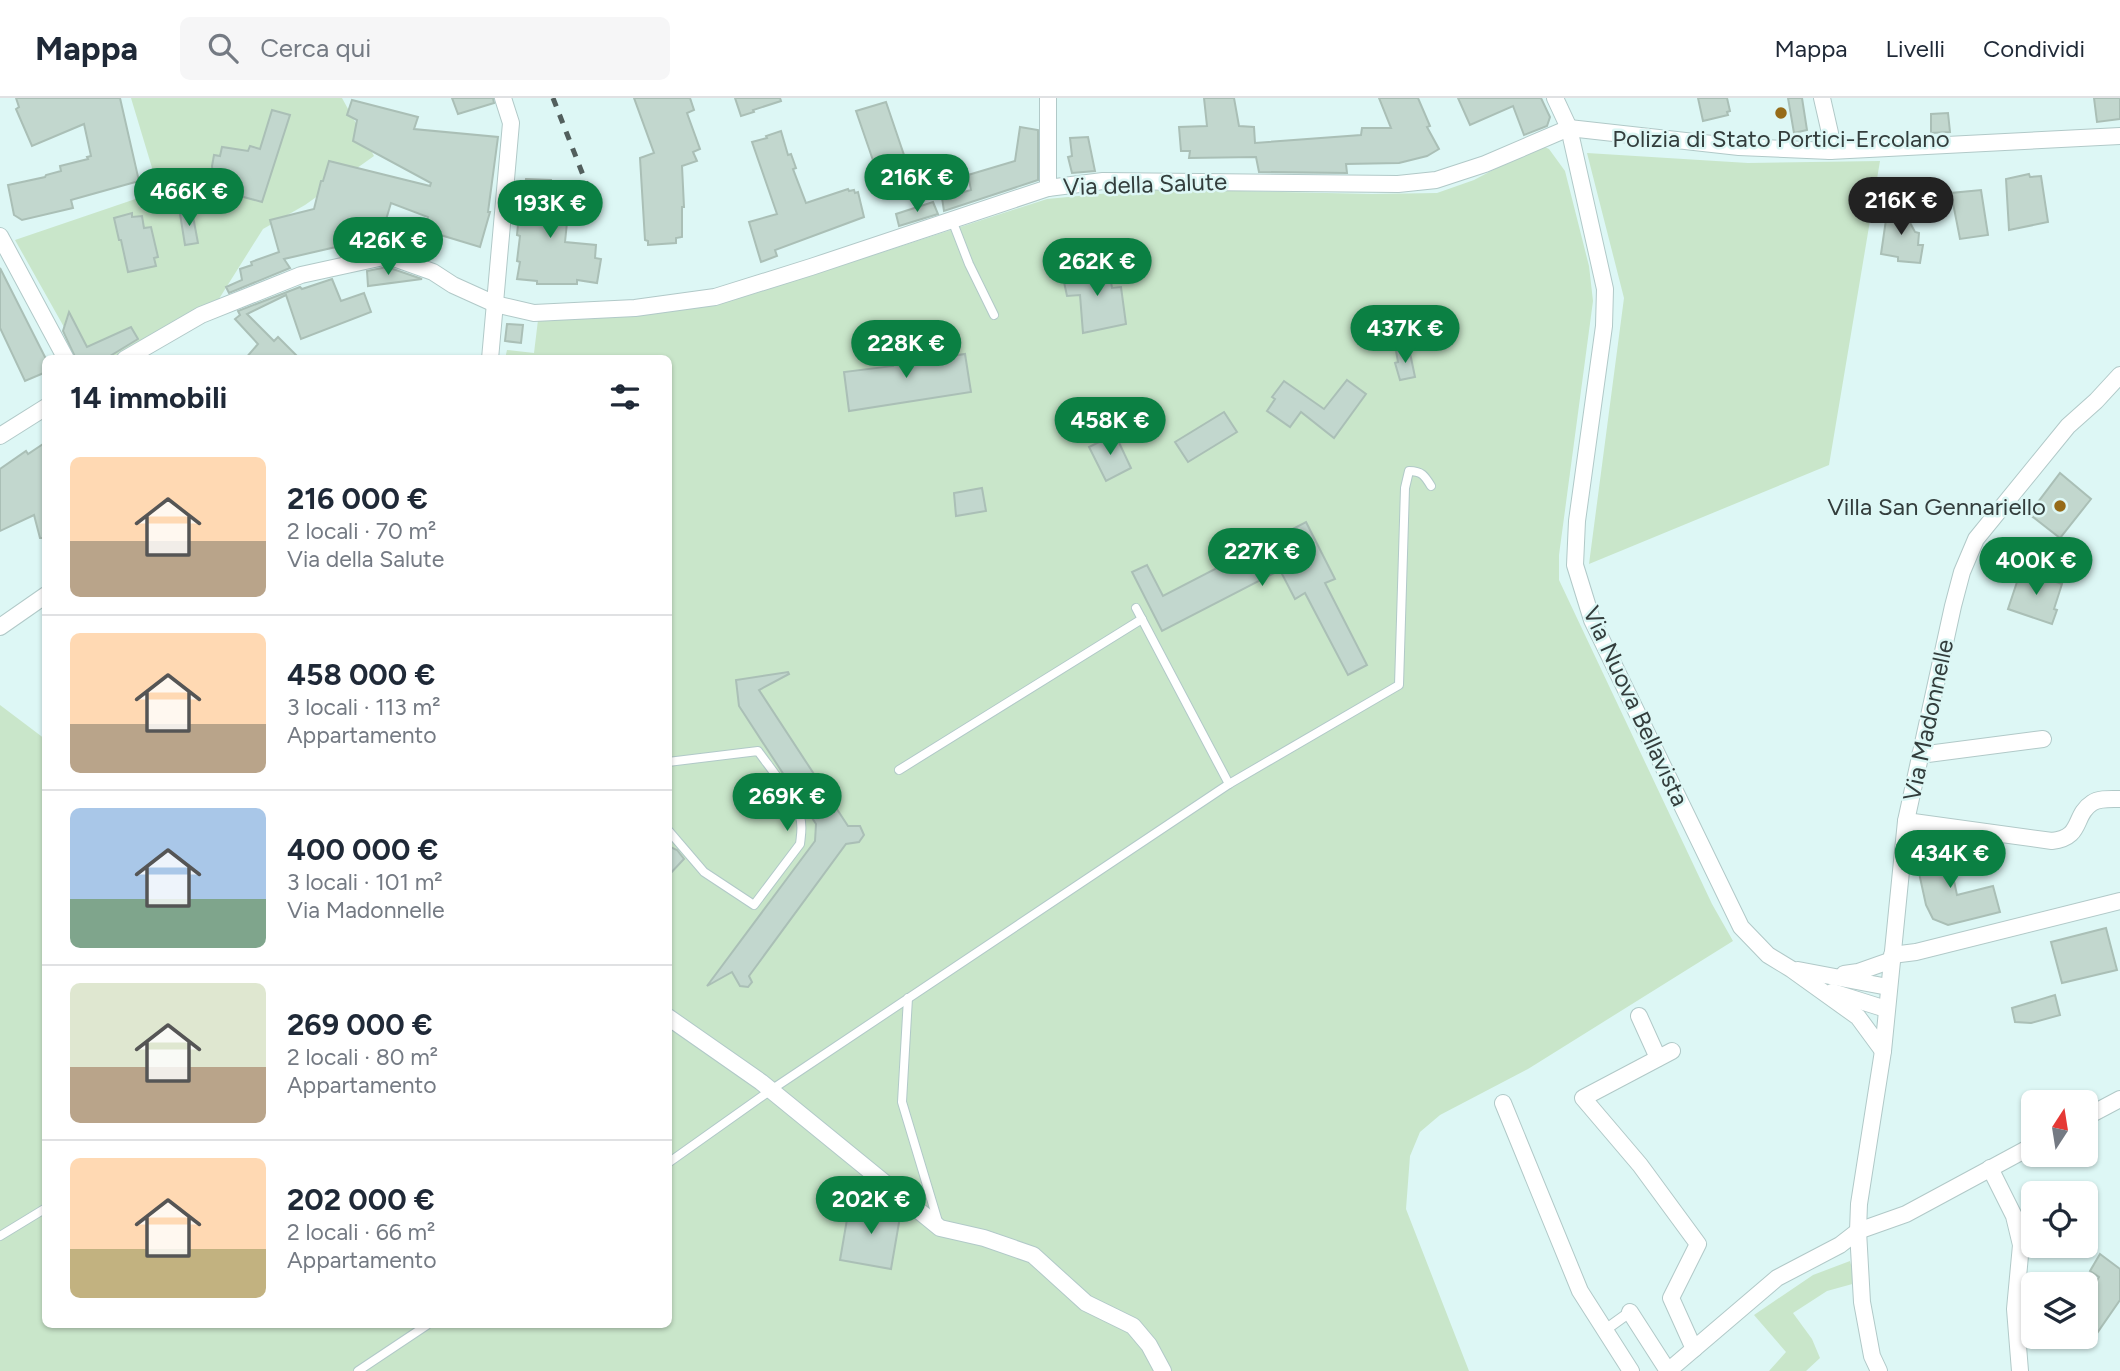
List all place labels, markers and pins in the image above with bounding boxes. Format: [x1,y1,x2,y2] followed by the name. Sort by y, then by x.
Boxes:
[1773,105,1789,121] marker: Polizia di Stato Portici-Ercolano
[1612,124,1950,153] place label: Polizia di Stato Portici-Ercolano
[860,155,974,214] pin: 216K €
[132,169,246,228] pin: 466K €
[1844,178,1958,237] pin: 216K €
[493,180,607,240] pin: 193K €
[331,218,445,277] pin: 426K €
[1040,238,1154,298] pin: 262K €
[1348,306,1462,365] pin: 437K €
[849,320,963,380] pin: 228K €
[1053,398,1167,457] pin: 458K €
[1827,492,2046,521] place label: Villa San Gennariello
[2052,498,2068,514] marker: Villa San Gennariello
[1205,528,1319,588] pin: 227K €
[1979,538,2093,597] pin: 400K €
[730,774,844,833] pin: 269K €
[1893,830,2007,890] pin: 434K €
[814,1176,928,1236] pin: 202K €

